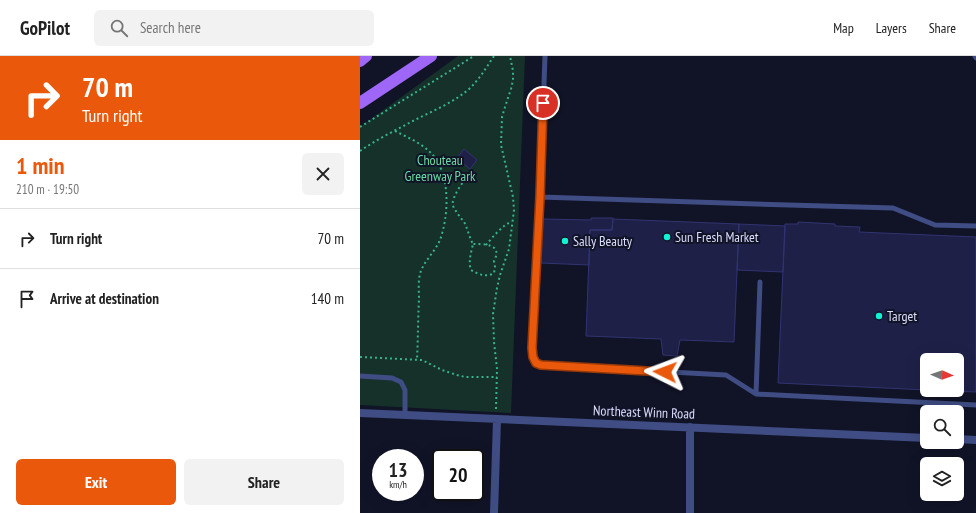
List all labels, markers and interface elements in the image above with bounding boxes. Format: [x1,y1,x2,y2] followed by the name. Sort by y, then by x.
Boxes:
[94,10,374,46] search box
[20,16,70,40] text: GoPilot
[108,17,130,39] icon: search
[140,18,201,37] text: Search here
[833,19,854,37] text: Map
[876,19,907,37] text: Layers
[929,19,956,37] text: Share
[82,68,133,105] text: 70 m
[16,72,68,124] icon: right
[526,86,560,120] pin
[532,92,554,114] icon: arrive
[82,104,142,127] text: Turn right
[16,150,64,181] text: 1 min
[405,151,476,185] park label: Chouteau Greenway Park
[302,153,344,195] button: close
[16,181,79,198] text: 210 m · 19:50
[16,228,38,250] icon: right
[675,228,759,246] place label: Sun Fresh Market
[50,229,102,248] text: Turn right
[318,229,344,248] text: 70 m
[573,232,633,250] place label: Sally Beauty
[662,232,672,242] marker: Sun Fresh Market
[560,236,570,246] marker: Sally Beauty
[16,288,38,310] icon: arrive
[50,289,159,308] text: Arrive at destination
[311,289,344,308] text: 140 m
[887,307,917,325] place label: Target
[874,311,884,321] marker: Target
[644,351,686,393] position arrow
[920,353,964,397] north arrow
[920,353,964,501] map controls
[593,401,695,423] street label: Northeast Winn Road
[920,405,964,449] button: search
[432,449,484,501] speed limit sign: 20
[388,457,408,483] text: 13
[920,457,964,501] button: layers
[16,459,176,505] button: Exit
[184,459,344,505] button: Share
[389,478,407,491] text: km/h

